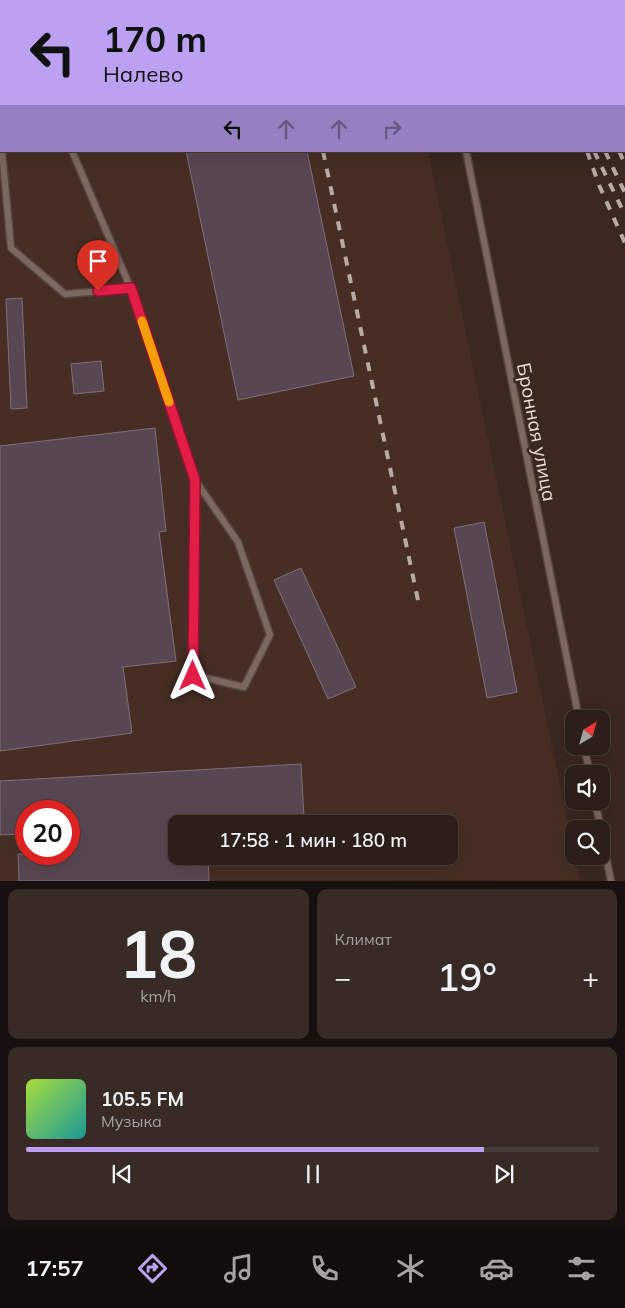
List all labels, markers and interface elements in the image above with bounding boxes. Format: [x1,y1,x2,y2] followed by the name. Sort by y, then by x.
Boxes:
[103,17,207,61] text: 170 m
[20,20,85,85] icon: left
[103,60,183,88] text: Налево
[219,115,247,143] icon: left
[272,115,300,143] icon: ahead
[325,115,353,143] icon: ahead
[378,115,406,143] icon: right
[77,240,119,291] pin
[84,247,112,275] icon: arrive
[512,361,562,503] street label: Бронная улица
[166,649,218,701] position arrow
[565,710,610,755] north arrow
[565,710,610,865] map controls
[565,765,610,810] button: sound
[15,800,80,865] speed limit sign: 20
[565,820,610,865] button: search
[219,828,407,852] text: 17:58 · 1 мин · 180 m
[119,913,197,994] text: 18
[335,929,392,949] text: Климат
[437,953,497,1001] text: 19°
[335,960,351,995] text: −
[582,960,599,995] text: +
[140,986,176,1006] text: km/h
[101,1087,184,1111] text: 105.5 FM
[101,1111,162,1131] text: Музыка
[108,1160,136,1188] icon: previous
[299,1160,327,1188] icon: pause
[490,1160,518,1188] icon: next
[135,1251,170,1286] icon: directions
[221,1251,256,1286] icon: music
[307,1251,342,1286] icon: phone
[393,1251,428,1286] icon: climate
[479,1251,514,1286] icon: car
[564,1251,599,1286] icon: filters
[25,1254,84,1282] text: 17:57

